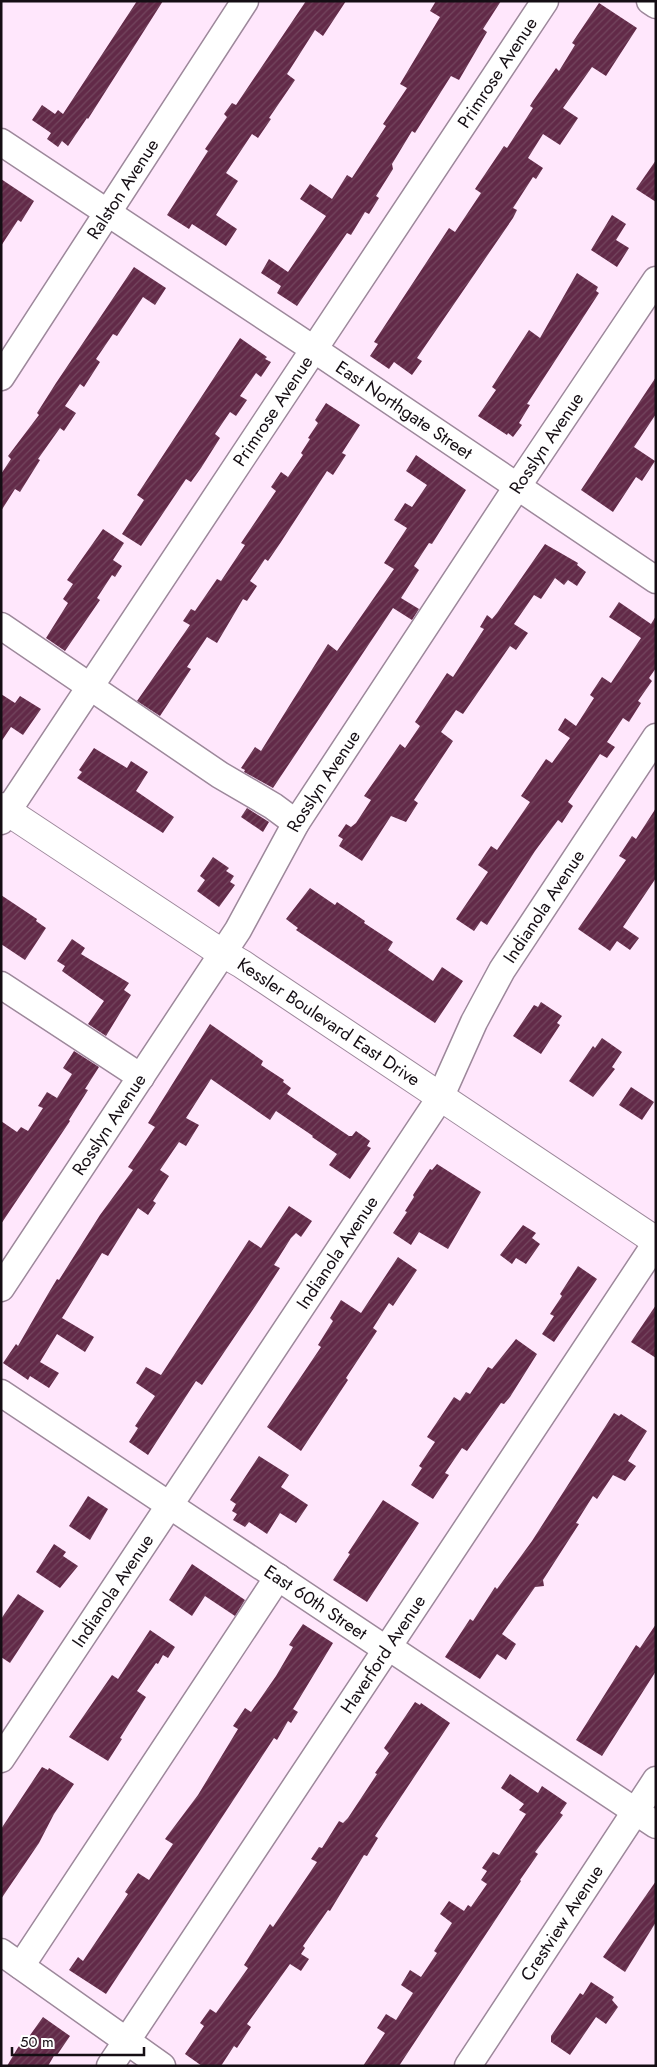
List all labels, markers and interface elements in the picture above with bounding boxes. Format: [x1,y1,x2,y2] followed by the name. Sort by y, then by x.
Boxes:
[451,12,544,133] street label: Primrose Avenue
[81,134,165,245] street label: Ralston Avenue
[227,350,319,472] street label: Primrose Avenue
[330,354,478,466] street label: East Northgate Street
[503,387,590,499] street label: Rosslyn Avenue
[280,725,367,837] street label: Rosslyn Avenue
[497,845,591,968] street label: Indianola Avenue
[232,951,425,1093] street label: Kessler Boulevard East Drive
[66,1068,152,1181] street label: Rosslyn Avenue
[290,1191,384,1314] street label: Indianola Avenue
[66,1529,160,1653] street label: Indianola Avenue
[259,1559,373,1647] street label: East 60th Street
[334,1590,432,1719] street label: Haverford Avenue
[514,1860,610,1986] street label: Crestview Avenue
[12,2024,145,2056] scale bar
[20,2031,54,2053] text: 50 m

